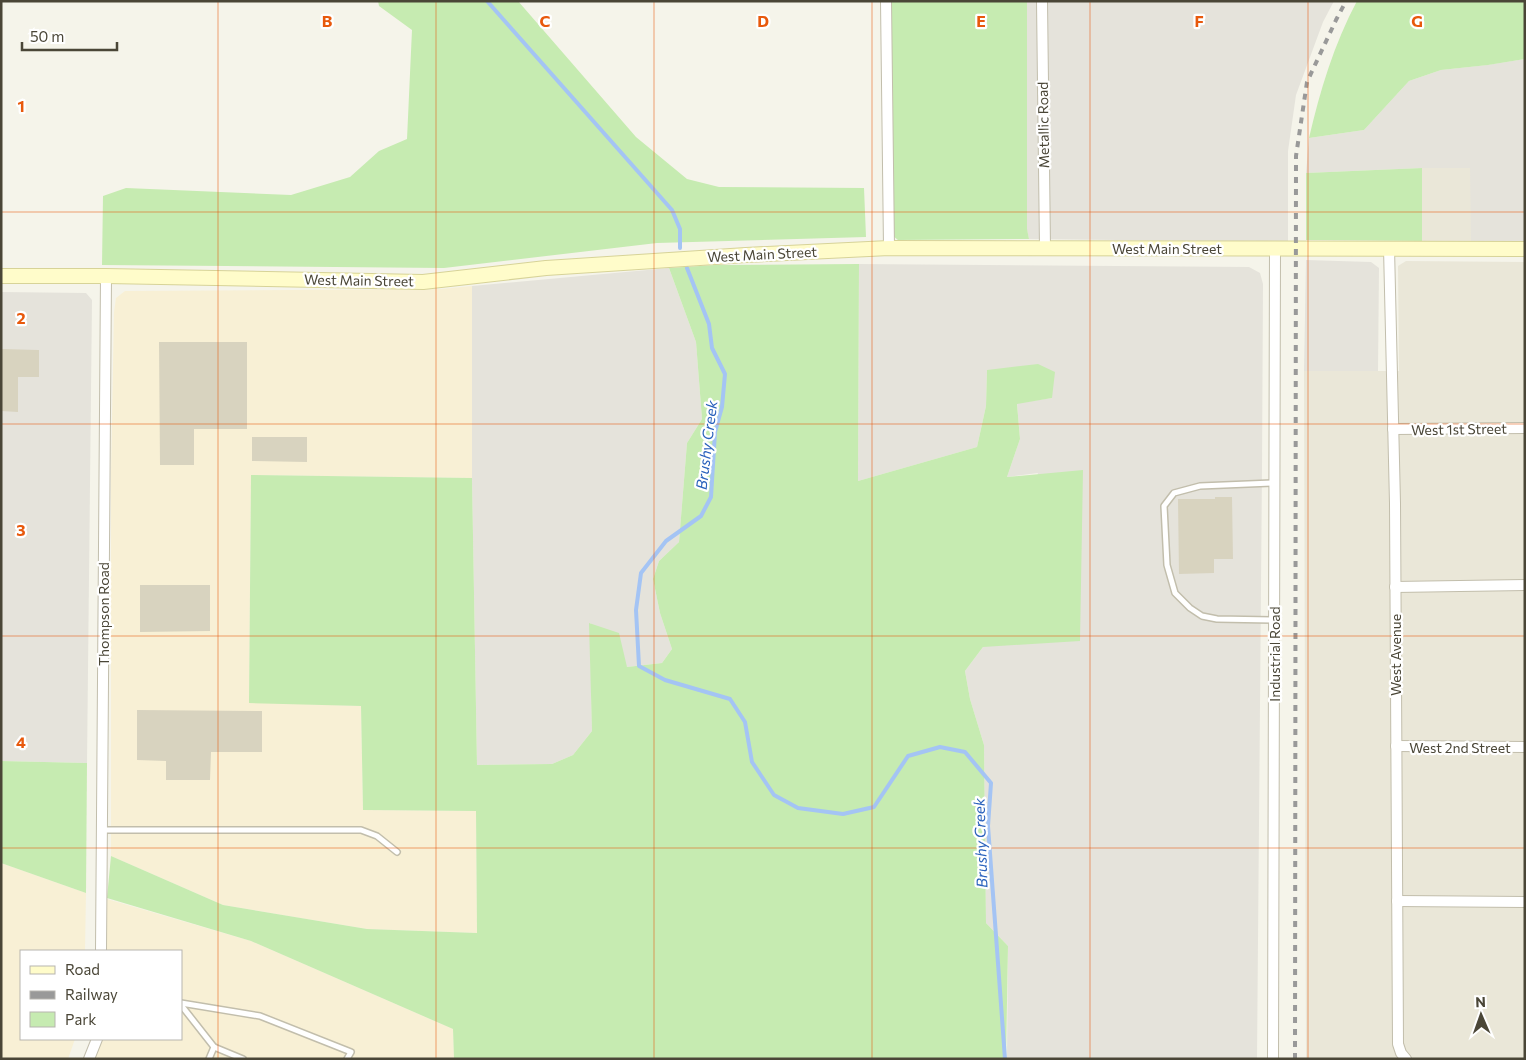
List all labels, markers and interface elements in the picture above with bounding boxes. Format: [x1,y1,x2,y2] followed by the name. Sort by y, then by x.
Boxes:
[322,11,333,30] text: B
[540,11,551,30] text: C
[757,11,769,30] text: D
[976,11,986,30] text: E
[1194,11,1204,30] text: F
[1411,11,1423,30] text: G
[22,20,118,52] scale bar
[30,27,64,45] text: 50 m
[1034,81,1052,169] street label: Metallic Road
[17,96,25,115] text: 1
[1112,240,1222,257] street label: West Main Street
[707,243,818,265] street label: West Main Street
[304,271,414,289] street label: West Main Street
[16,308,26,327] text: 2
[692,398,721,491] water label: Brushy Creek
[1411,420,1507,438] street label: West 1st Street
[16,520,26,539] text: 3
[95,562,112,666] street label: Thompson Road
[1266,606,1283,702] street label: Industrial Road
[1387,614,1404,696] street label: West Avenue
[16,732,26,751] text: 4
[1409,739,1511,756] street label: West 2nd Street
[969,797,991,888] water label: Brushy Creek
[20,950,182,1040] legend
[65,960,100,978] text: Road
[65,985,118,1003] text: Railway
[1456,990,1506,1040] north arrow
[1475,993,1486,1010] text: N
[65,1010,96,1028] text: Park

